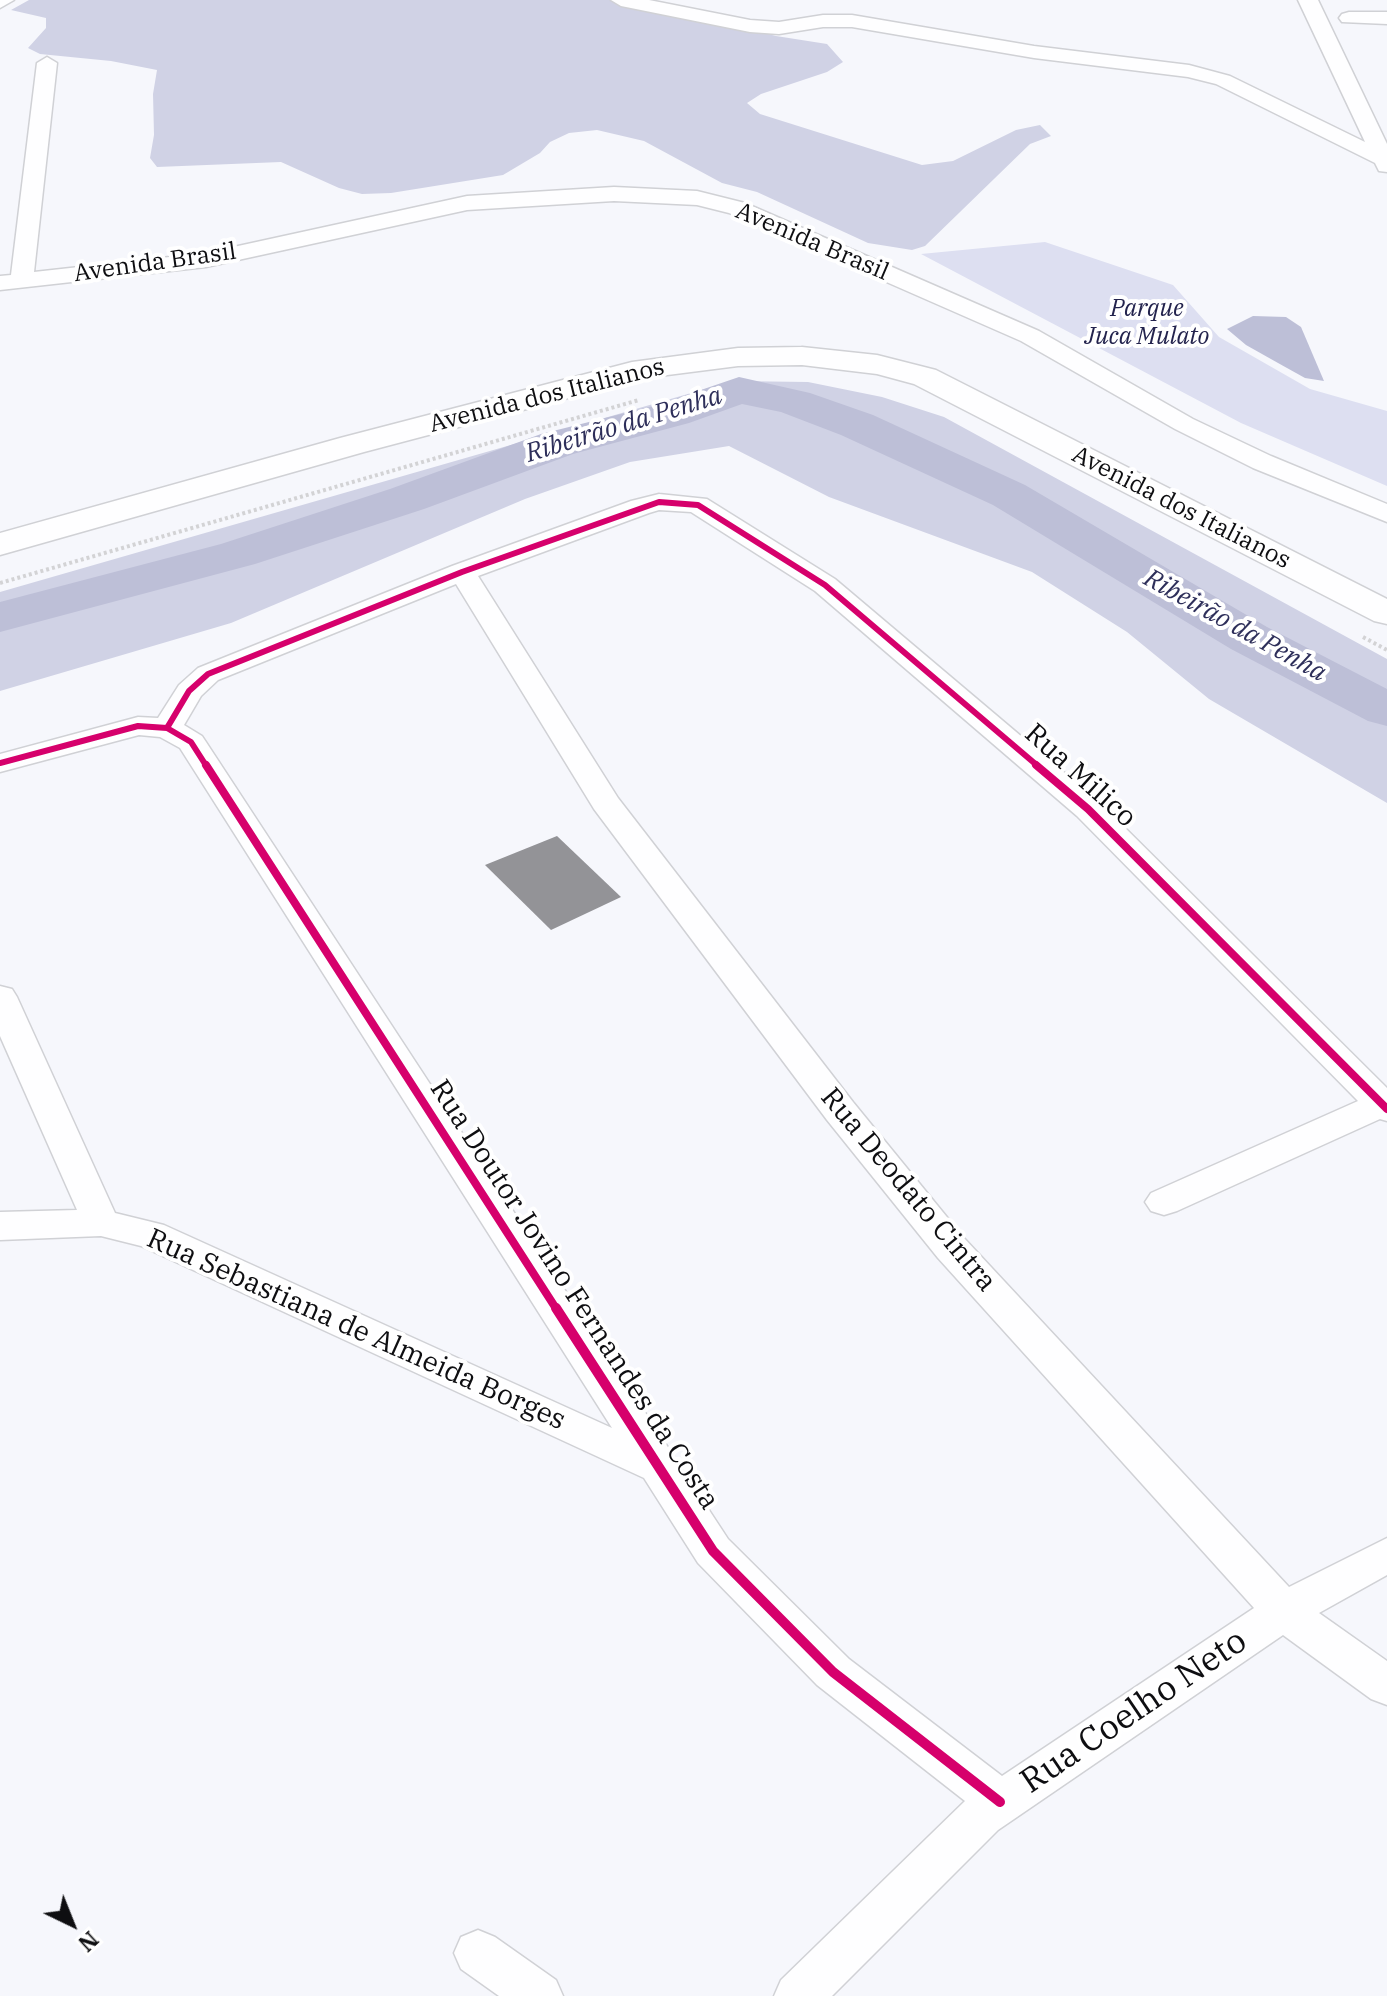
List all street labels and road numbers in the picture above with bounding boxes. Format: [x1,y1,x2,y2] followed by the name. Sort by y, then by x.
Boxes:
[731,197,893,287] street label: Avenida Brasil
[72,237,238,289] street label: Avenida Brasil
[426,353,668,439] street label: Avenida dos Italianos
[1067,440,1295,576] street label: Avenida dos Italianos
[1017,717,1143,835] street label: Rua Milico
[422,1074,726,1516] street label: Rua Doutor Jovino Fernandes da Costa
[813,1081,1003,1299] street label: Rua Deodato Cintra
[142,1222,570,1438] street label: Rua Sebastiana de Almeida Borges
[1013,1621,1255,1803] street label: Rua Coelho Neto

